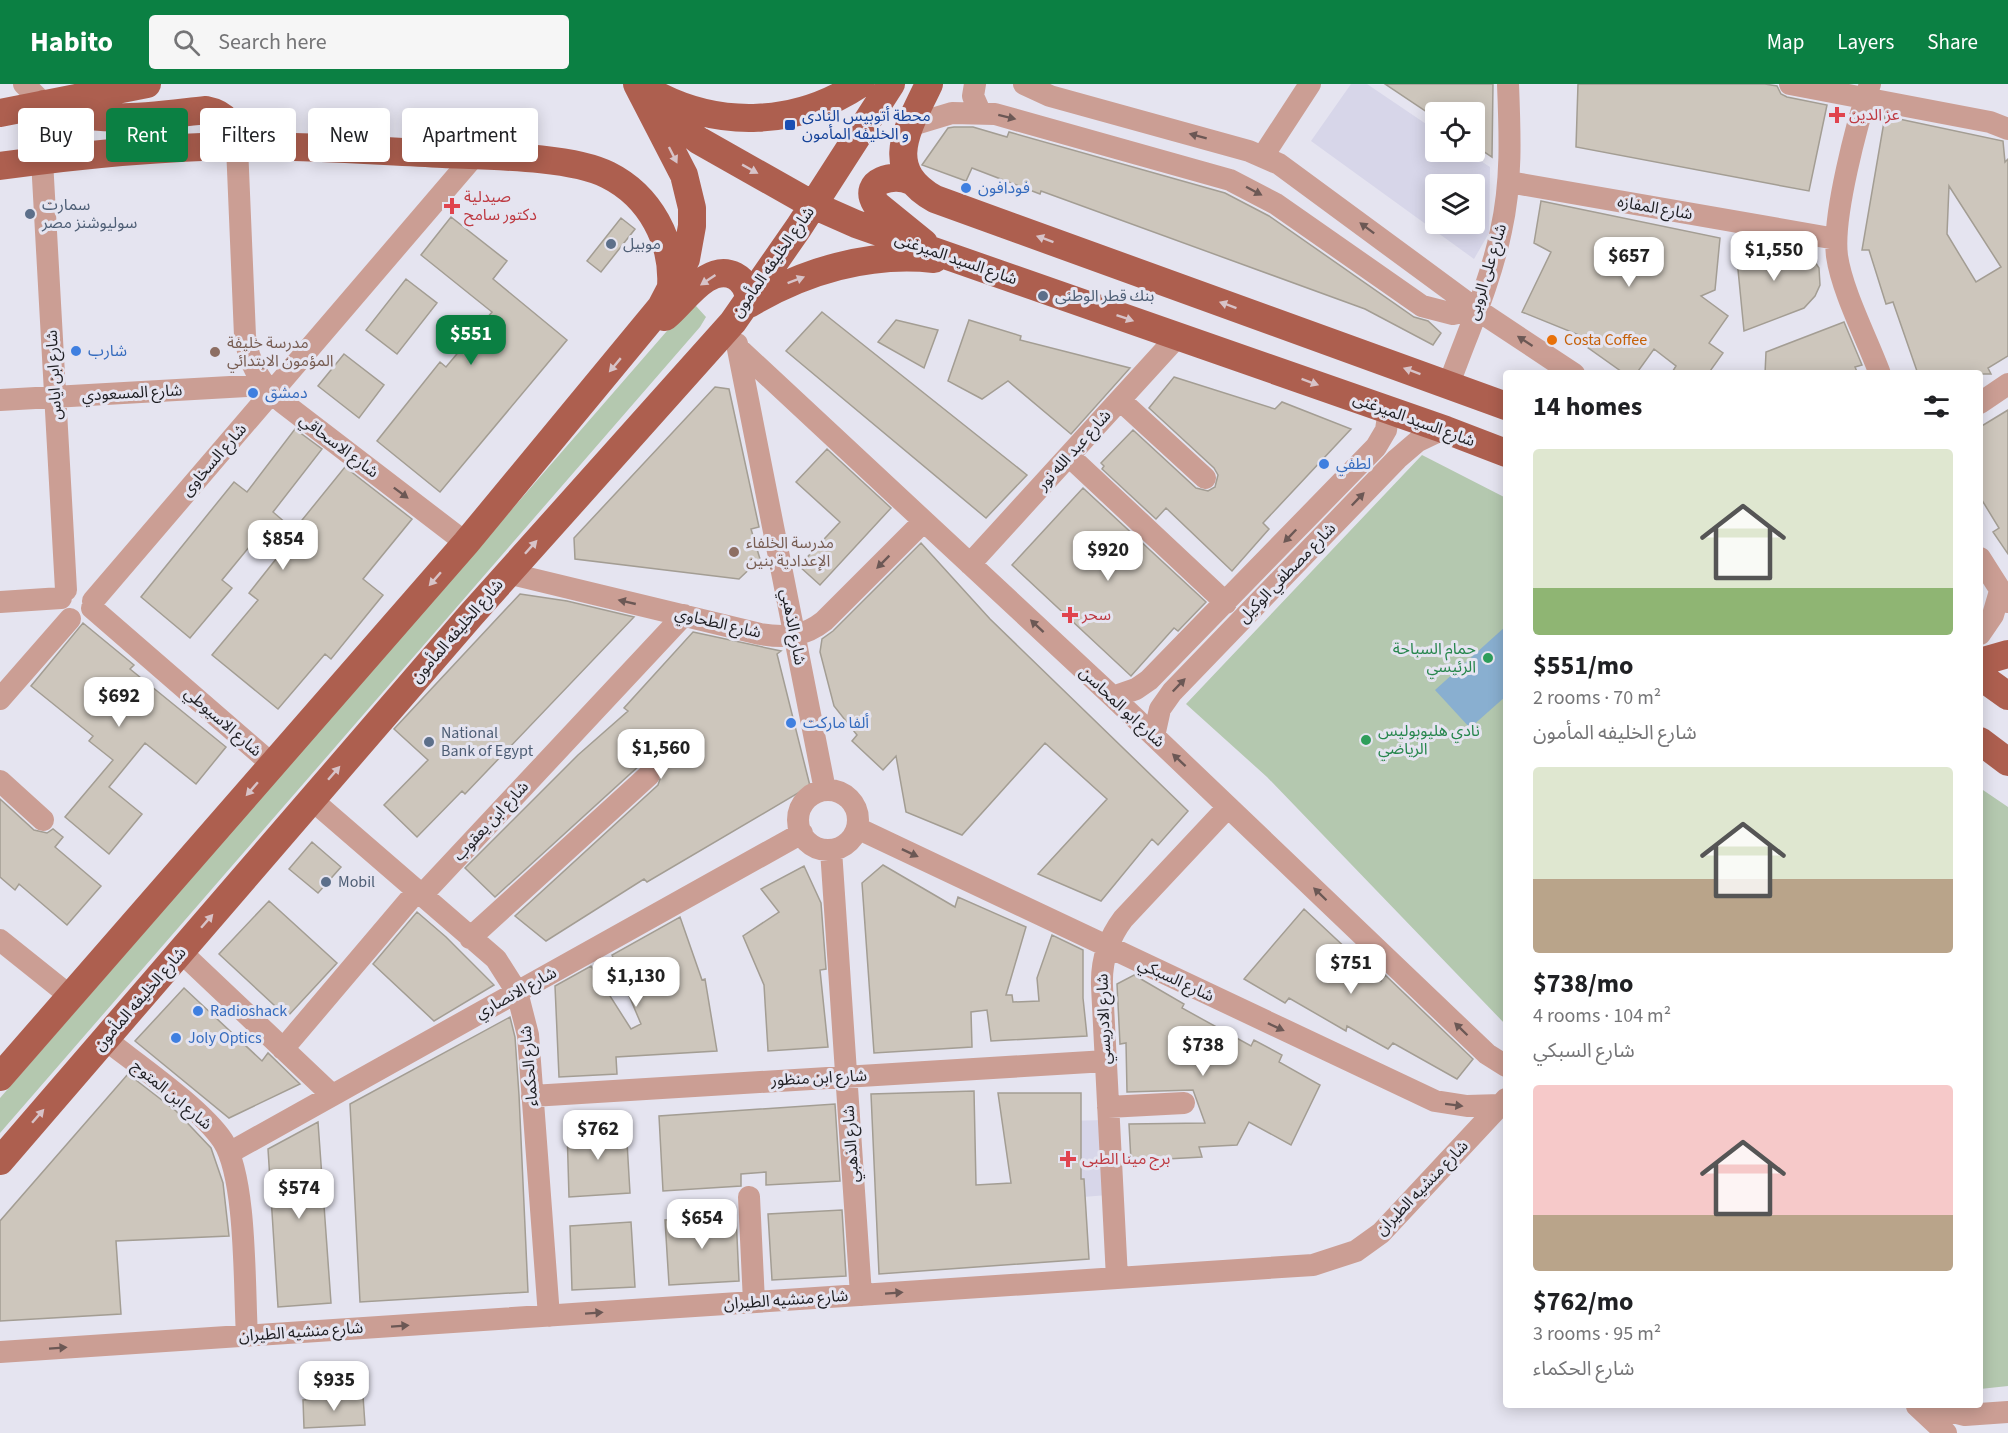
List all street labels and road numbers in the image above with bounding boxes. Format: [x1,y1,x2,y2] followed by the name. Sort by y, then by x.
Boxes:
[1616,191,1694,226] street label: شارع المفازه
[726,202,820,323] street label: شارع الخليفه المأمون
[1462,221,1513,323] street label: شارع على الروبى
[892,228,1020,291] street label: شارع السيد الميرغنى
[41,329,68,420] street label: شارع ابن اياس
[81,379,183,408] street label: شارع المسعودي
[1350,388,1478,453] street label: شارع السيد الميرغنى
[1031,405,1117,496] street label: شارع عبد الله نور
[294,409,383,484] street label: شارع الاسحاقي
[176,419,253,502] street label: شارع السخاوى
[1233,518,1341,629] street label: شارع مصطفي الوكيل
[406,574,509,688] street label: شارع الخليفه المأمون
[774,587,811,667] street label: شارع الذهبي
[672,602,763,645] street label: شارع الطحاوي
[1074,662,1170,753] street label: شارع ابو المحاسن
[179,682,267,763] street label: شارع الاسيوطي
[448,776,535,866] street label: شارع ابن يعقوب
[89,942,192,1056] street label: شارع الخليفه المأمون
[1134,953,1218,1008] street label: شارع السبكي
[471,962,561,1025] street label: شارع الانصاري
[1091,973,1118,1065] street label: شارع الادريسي
[515,1025,544,1107] street label: شارع الحكماء
[127,1055,217,1136] street label: شارع ابن المتوج
[769,1065,868,1093] street label: شارع ابن منظور
[837,1105,866,1183] street label: شارع الذهبي
[1371,1135,1474,1241] street label: شارع منشيه الطيران
[723,1285,849,1316] street label: شارع منشيه الطيران
[238,1317,364,1348] street label: شارع منشيه الطيران

